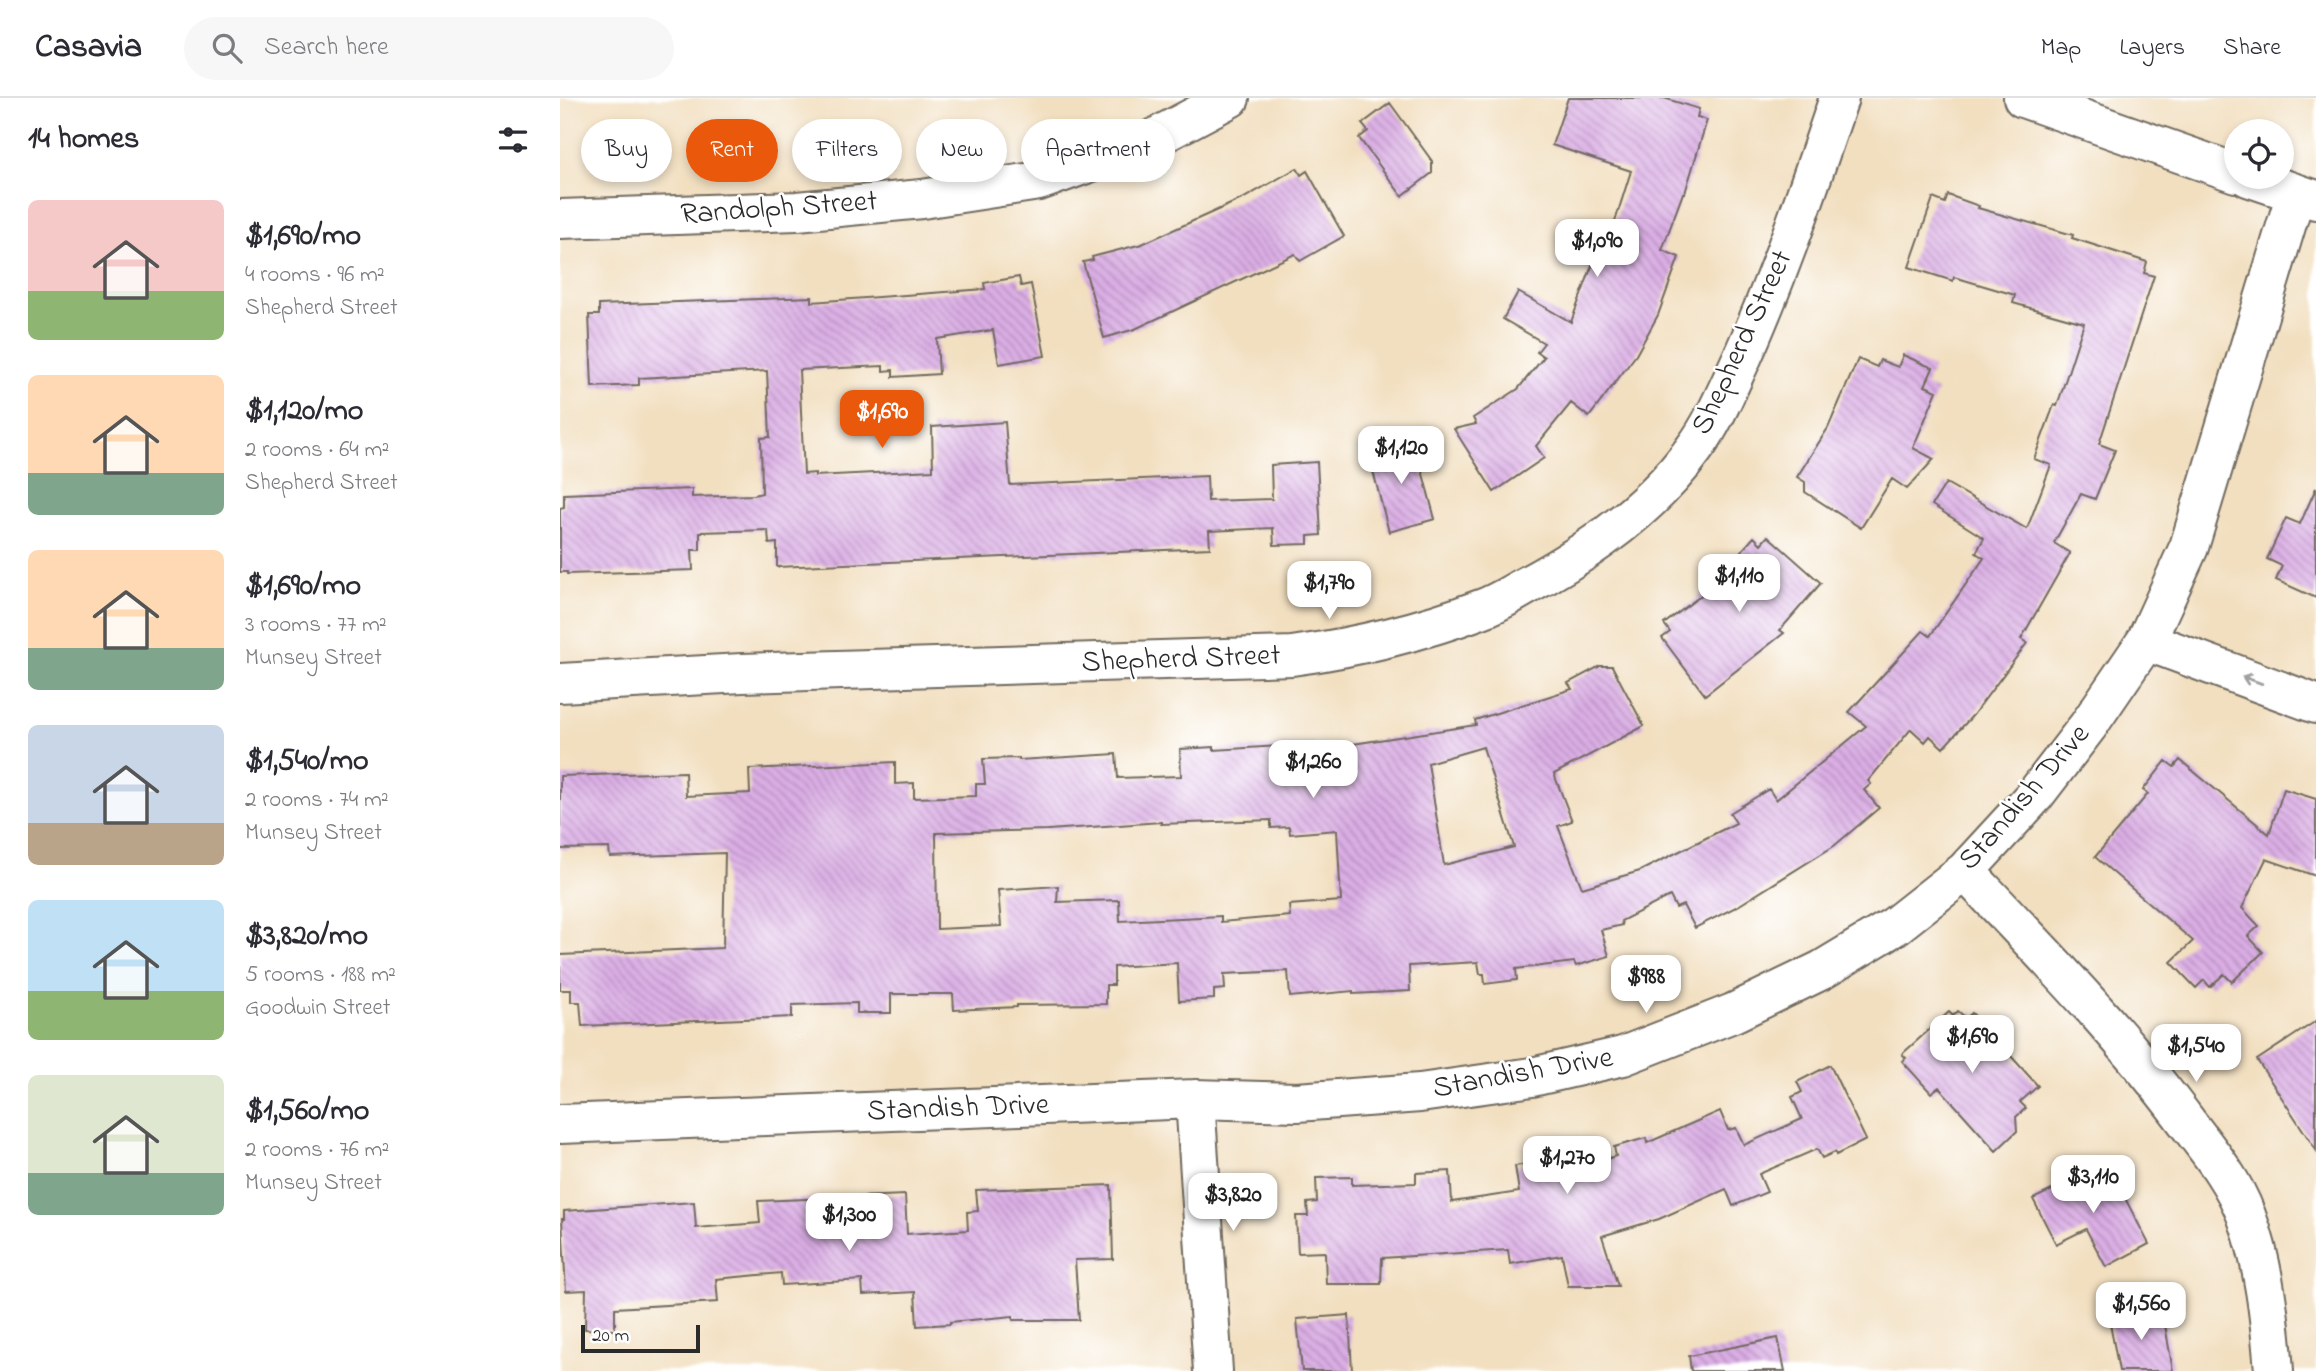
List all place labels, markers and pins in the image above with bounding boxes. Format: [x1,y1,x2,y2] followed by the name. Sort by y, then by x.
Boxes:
[1540,220,1654,279] pin: $1,090
[825,390,939,450] pin: $1,690
[1344,426,1458,486] pin: $1,120
[1682,554,1796,614] pin: $1,110
[1272,561,1386,621] pin: $1,790
[1256,740,1370,800] pin: $1,260
[1605,956,1687,1015] pin: $988
[1915,1016,2029,1075] pin: $1,690
[2139,1024,2253,1084] pin: $1,540
[1510,1136,1624,1196] pin: $1,270
[2036,1156,2150,1215] pin: $3,110
[1176,1174,1290,1233] pin: $3,820
[792,1194,906,1253] pin: $1,300
[2084,1282,2198,1342] pin: $1,560

